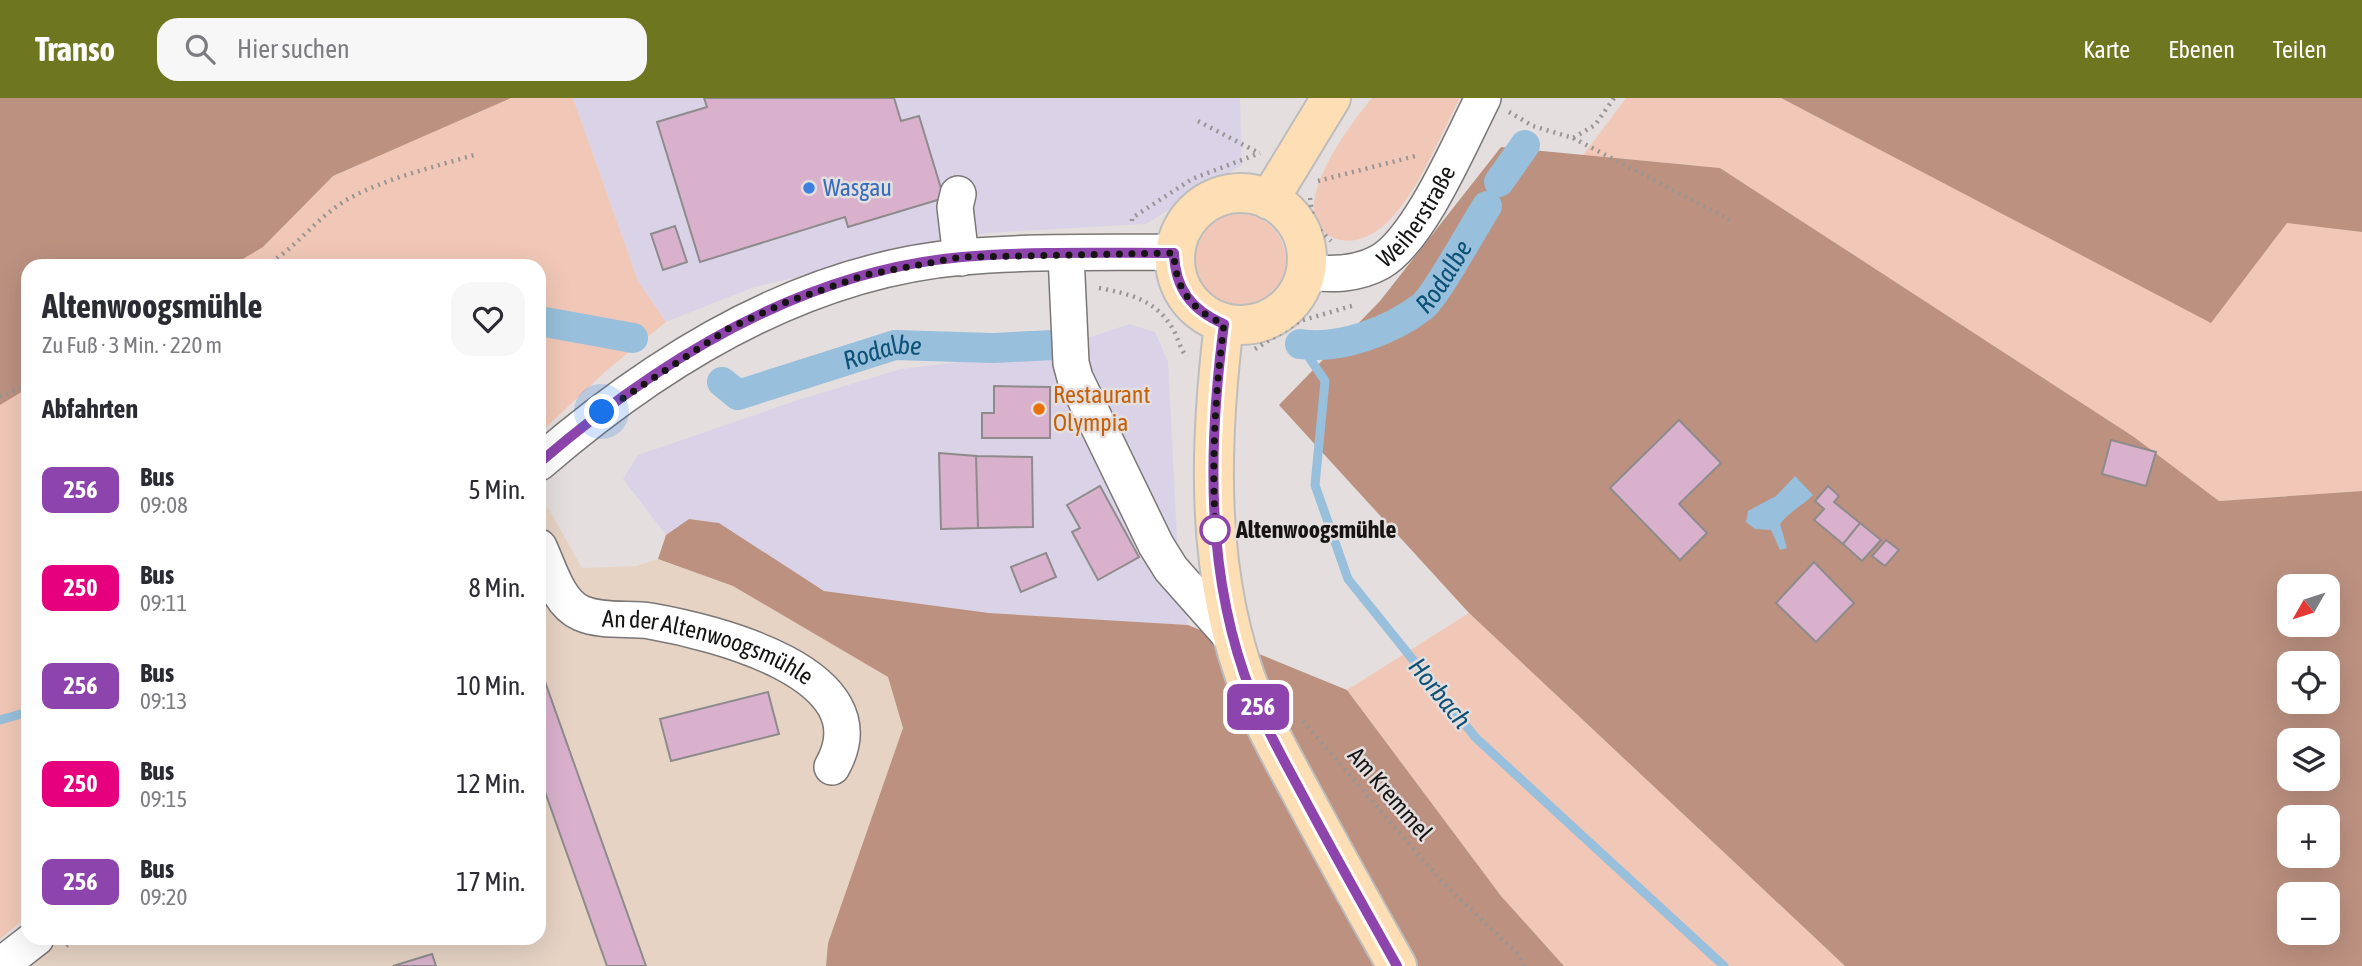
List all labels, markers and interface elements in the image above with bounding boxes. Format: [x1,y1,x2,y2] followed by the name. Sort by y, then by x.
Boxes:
[157,18,647,81] search box
[35,30,115,68] text: Transo
[181,30,219,68] icon: search
[237,34,350,64] text: Hier suchen
[2083,36,2130,63] text: Karte
[2168,36,2235,63] text: Ebenen
[2273,36,2327,63] text: Teilen
[1372,161,1460,273] street label: Weiherstraße
[823,174,892,201] place label: Wasgau
[801,180,817,196] marker: Wasgau
[1409,235,1478,319] water label: Rodalbe
[451,282,525,356] button: heart
[42,287,262,325] text: Altenwoogsmühle
[839,330,922,376] water label: Rodalbe
[42,332,222,358] text: Zu Fuß · 3 Min. · 220 m
[1053,381,1150,436] place label: Restaurant Olympia
[42,394,138,424] text: Abfahrten
[584,394,619,429] your location
[1031,401,1047,417] marker: Restaurant Olympia
[140,462,174,492] text: Bus
[469,475,525,505] text: 5 Min.
[64,476,97,503] text: 256
[140,492,188,518] text: 09:08
[1200,515,1230,545] marker: Altenwoogsmühle
[1235,516,1396,543] place label: Altenwoogsmühle
[140,560,174,590] text: Bus
[469,573,525,603] text: 8 Min.
[64,574,97,601] text: 250
[2277,574,2340,637] north arrow
[2277,574,2340,945] map controls
[140,590,187,616] text: 09:11
[601,604,819,690] street label: An der Altenwoogsmühle
[2277,651,2340,714] button: locate
[1403,652,1478,734] water label: Horbach
[140,658,174,688] text: Bus
[456,671,525,701] text: 10 Min.
[64,672,97,699] text: 256
[1218,684,1298,730] line badge: 256
[140,688,187,714] text: 09:13
[1241,693,1275,720] text: 256
[2277,728,2340,791] button: layers
[1343,742,1438,846] street label: Am Kremmel
[140,756,174,786] text: Bus
[456,769,525,799] text: 12 Min.
[64,770,97,797] text: 250
[140,786,187,812] text: 09:15
[2277,805,2340,868] button: +
[140,854,174,884] text: Bus
[456,867,525,897] text: 17 Min.
[64,868,97,895] text: 256
[2277,882,2340,945] button: −
[140,884,187,910] text: 09:20

